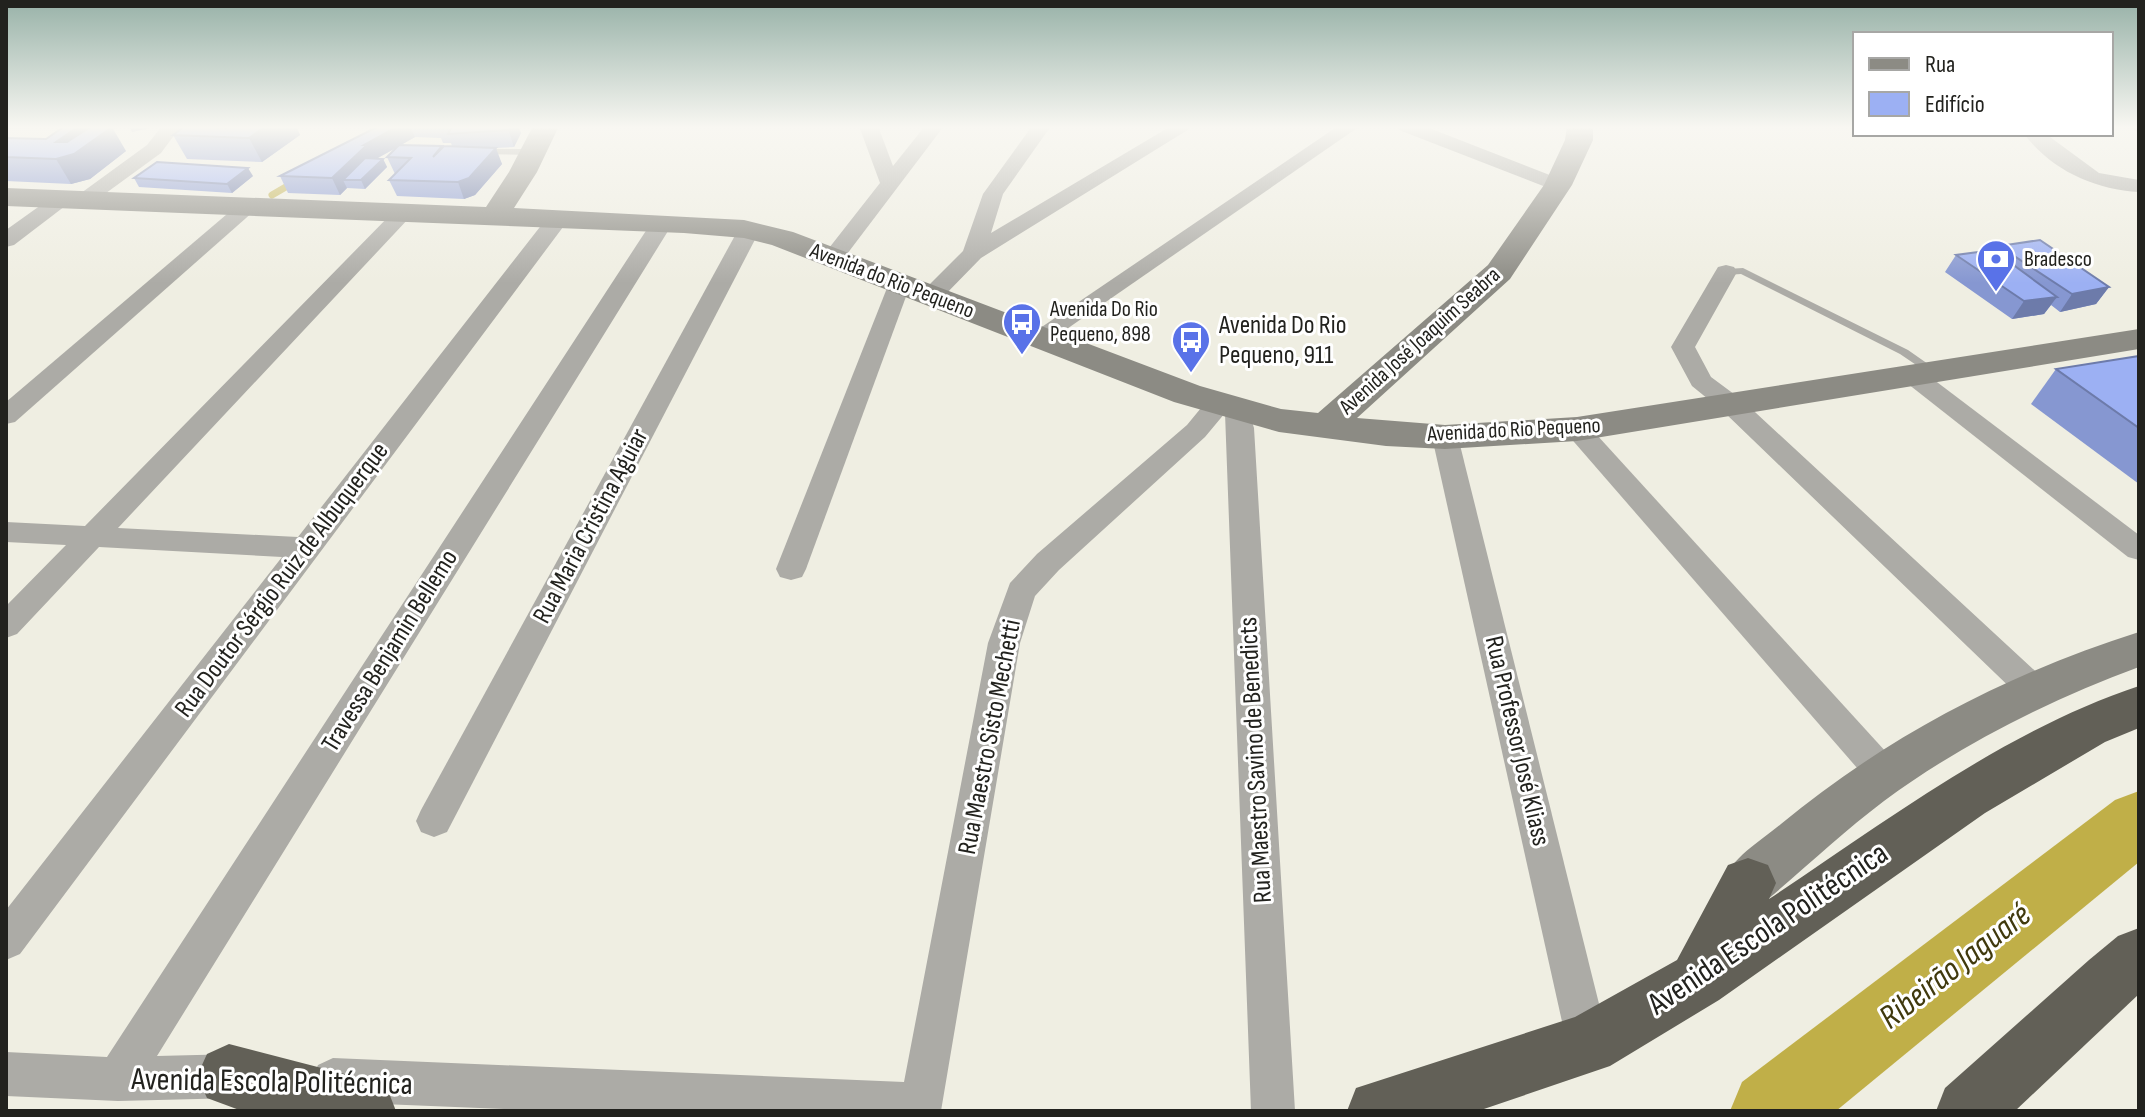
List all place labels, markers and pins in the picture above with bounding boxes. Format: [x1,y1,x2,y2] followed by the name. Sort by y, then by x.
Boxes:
[1975,238,2017,293] bank icon: Bradesco
[2024,246,2092,273] place label: Bradesco
[1049,296,1158,348] place label: Avenida Do Rio Pequeno, 898
[1001,301,1043,356] bus stop icon: Avenida Do Rio Pequeno, 898
[1218,310,1346,371] place label: Avenida Do Rio Pequeno, 911
[1170,319,1212,374] bus stop icon: Avenida Do Rio Pequeno, 911

